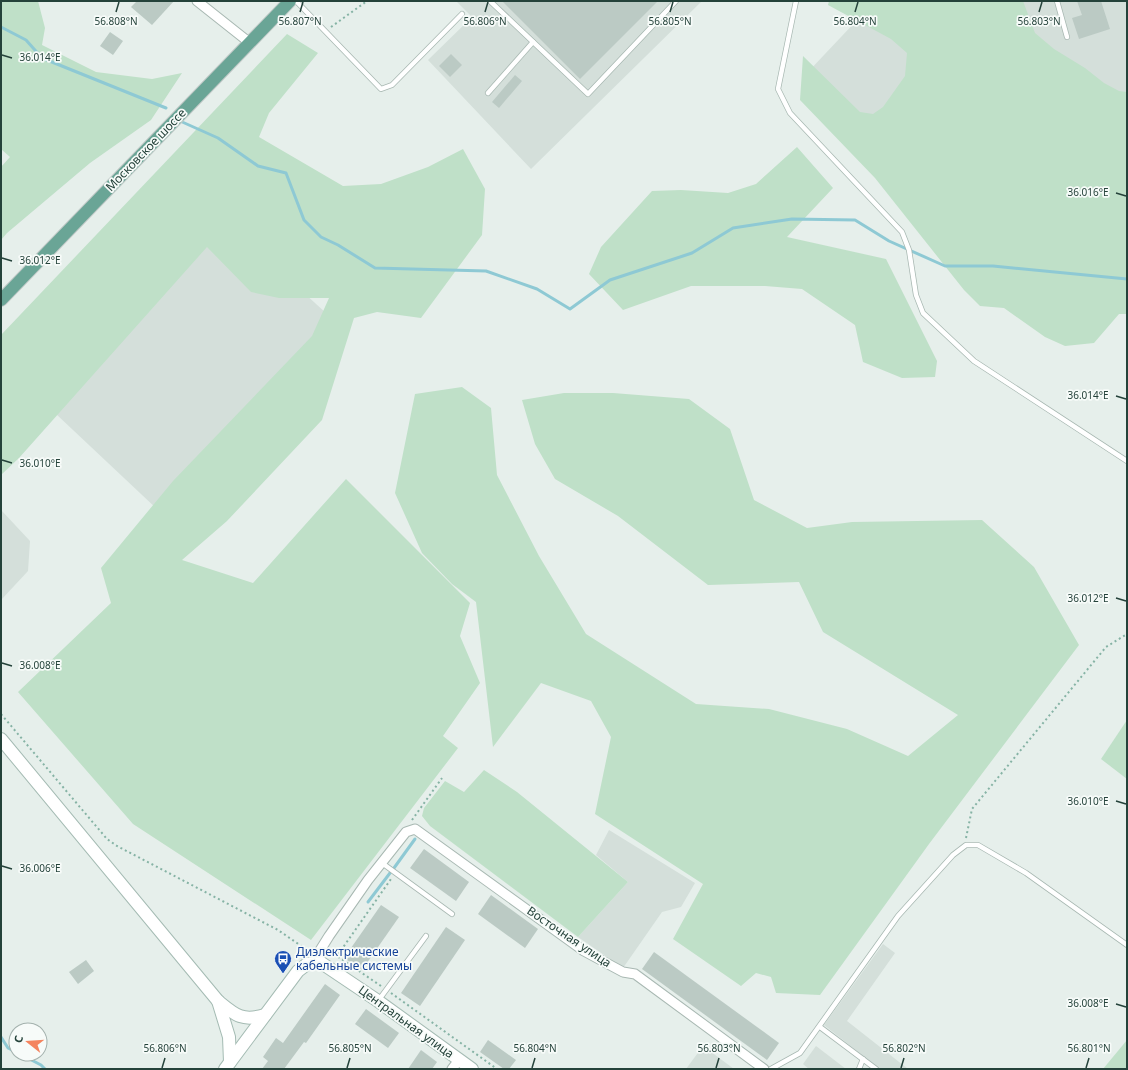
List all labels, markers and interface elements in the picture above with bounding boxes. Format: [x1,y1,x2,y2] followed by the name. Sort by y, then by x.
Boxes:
[94,14,138,28] text: 56.808°N
[278,14,322,28] text: 56.807°N
[463,14,507,28] text: 56.806°N
[648,14,692,28] text: 56.805°N
[833,14,877,28] text: 56.804°N
[1017,14,1061,28] text: 56.803°N
[19,50,61,64] text: 36.014°E
[102,104,190,195] street label: Московское шоссе
[1067,185,1109,199] text: 36.016°E
[19,253,61,267] text: 36.012°E
[1067,388,1109,402] text: 36.014°E
[19,456,61,470] text: 36.010°E
[1067,591,1109,605] text: 36.012°E
[19,658,61,672] text: 36.008°E
[1067,794,1109,808] text: 36.010°E
[19,861,61,875] text: 36.006°E
[524,902,615,971] street label: Восточная улица
[296,943,412,974] place label: Диэлектрические кабельные системы
[273,949,293,974] bus stop icon: Диэлектрические кабельные системы
[355,981,457,1062] street label: Центральная улица
[1067,996,1109,1010] text: 36.008°E
[8,1022,48,1062] north arrow
[10,1033,26,1045] text: С
[143,1041,187,1055] text: 56.806°N
[328,1041,372,1055] text: 56.805°N
[513,1041,557,1055] text: 56.804°N
[697,1041,741,1055] text: 56.803°N
[882,1041,926,1055] text: 56.802°N
[1067,1041,1111,1055] text: 56.801°N

